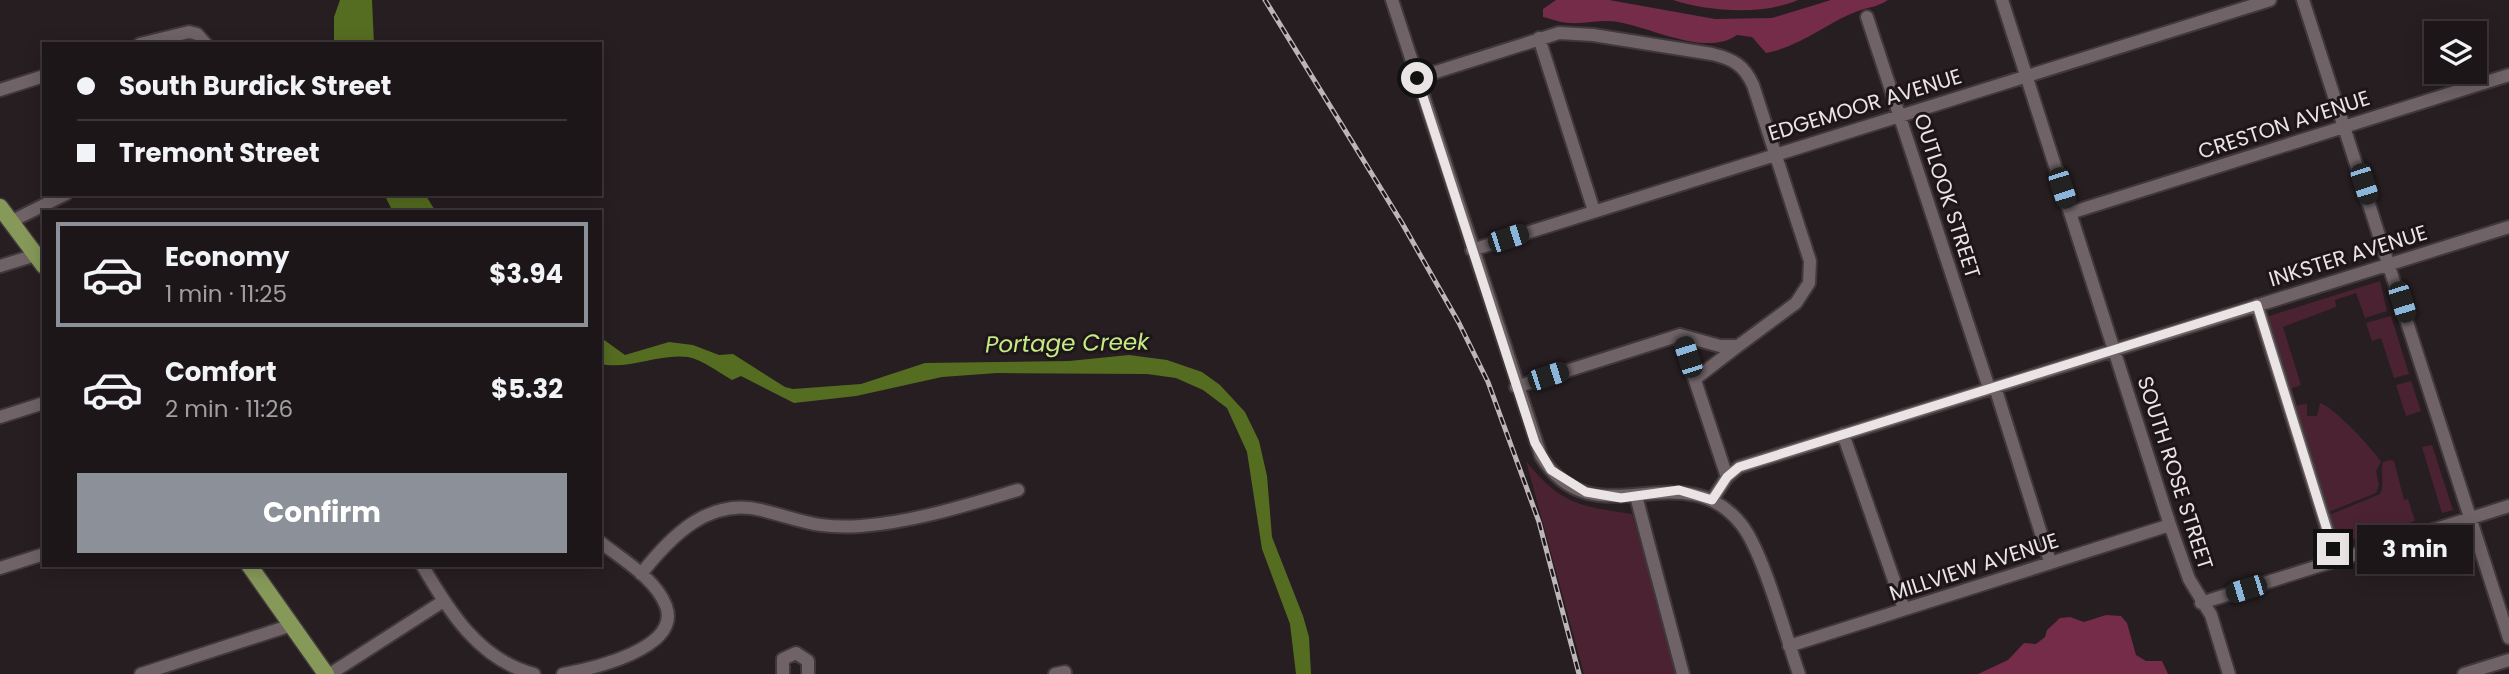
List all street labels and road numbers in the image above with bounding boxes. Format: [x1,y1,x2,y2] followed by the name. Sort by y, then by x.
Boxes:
[1764,61,1965,148] street label: EDGEMOOR AVENUE
[2194,83,2374,166] street label: CRESTON AVENUE
[1907,110,1988,282] street label: OUTLOOK STREET
[2265,218,2431,293] street label: INKSTER AVENUE
[2130,372,2220,573] street label: SOUTH ROSE STREET
[1885,525,2062,608] street label: MILLVIEW AVENUE

